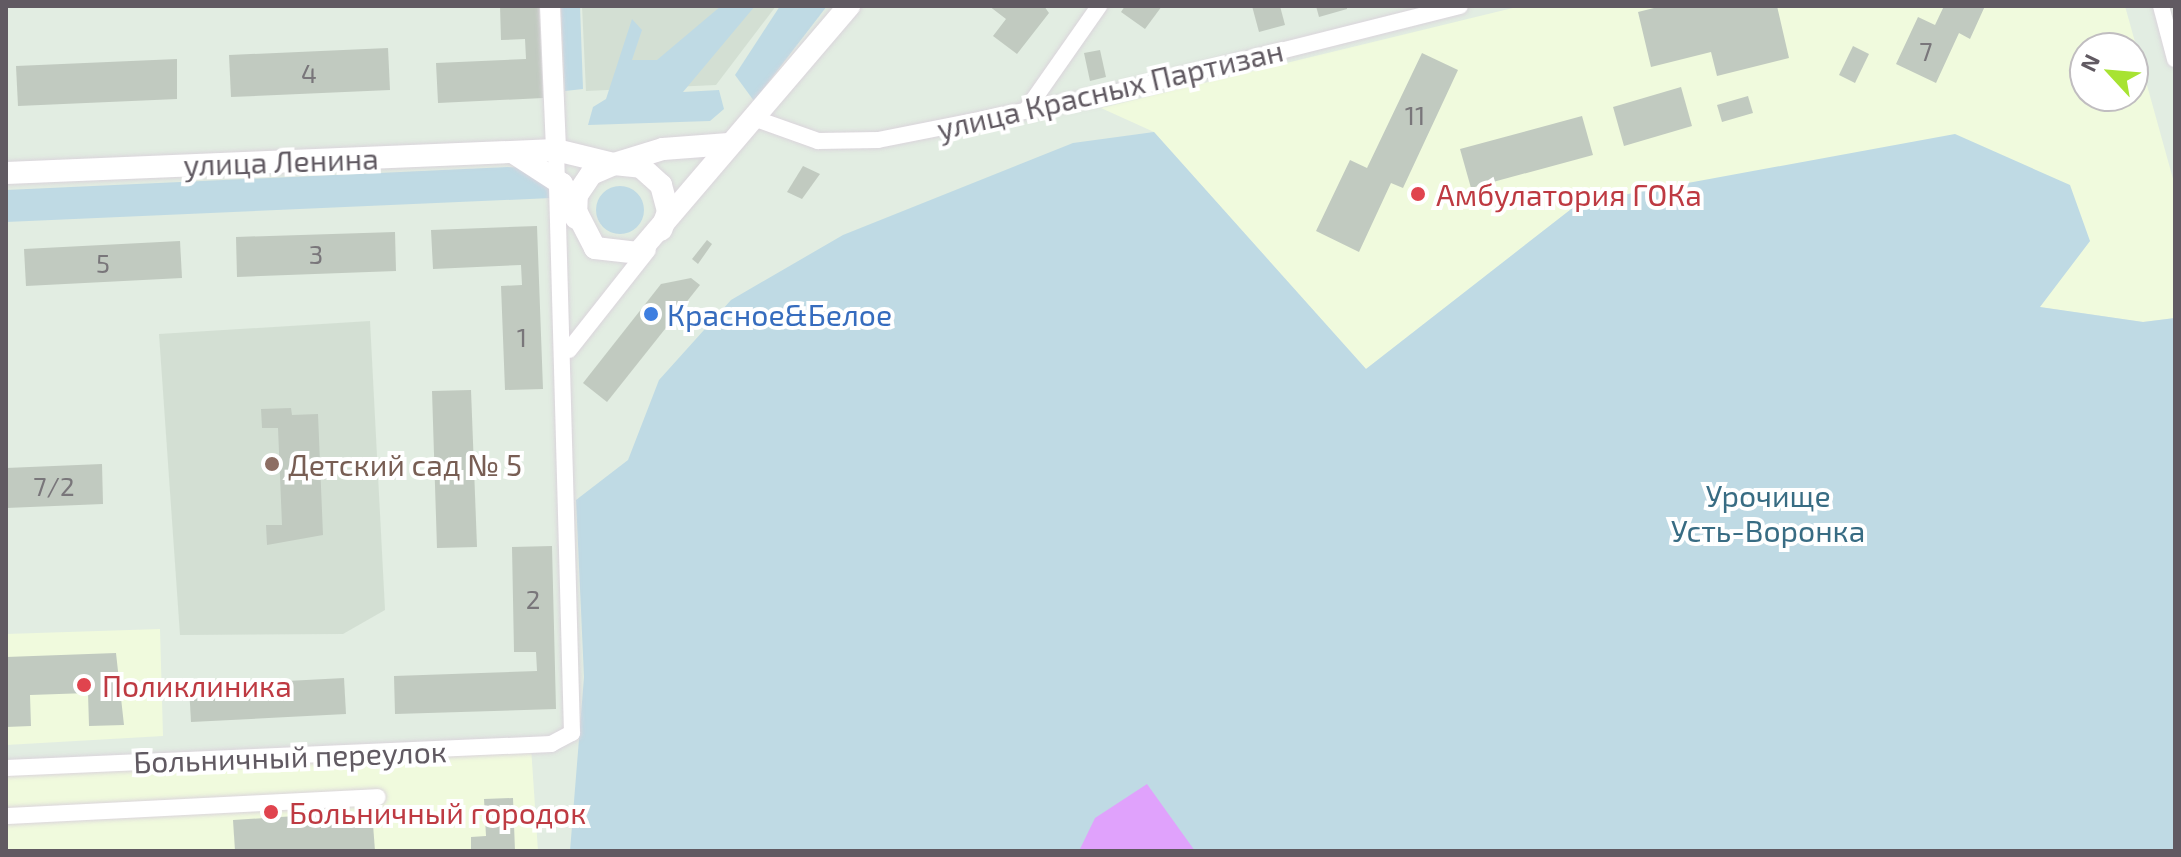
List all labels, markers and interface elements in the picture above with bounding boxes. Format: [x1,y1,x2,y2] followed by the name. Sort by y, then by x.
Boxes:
[933,32,1287,146] street label: улица Красных Партизан
[2069,32,2149,112] north arrow
[1919,35,1933,67] house number: 7
[2074,50,2104,75] text: N
[301,57,317,89] house number: 4
[1405,99,1425,131] house number: 11
[183,140,379,182] street label: улица Ленина
[1436,176,1702,212] place label: Амбулатория ГОКа
[1407,183,1429,205] marker: Амбулатория ГОКа
[309,238,323,270] house number: 3
[96,247,110,279] house number: 5
[667,296,892,332] place label: Красное&Белое
[642,305,660,323] marker: Красное&Белое
[517,321,527,353] house number: 1
[288,446,522,482] place label: Детский сад № 5
[263,455,281,473] marker: Детский сад № 5
[33,470,75,502] house number: 7/2
[1671,477,1865,548] park label: Урочище Усть-Воронка
[526,583,540,615] house number: 2
[102,667,292,703] place label: Поликлиника
[73,674,95,696] marker: Поликлиника
[133,733,447,779] street label: Больничный переулок
[289,794,586,830] place label: Больничный городок
[260,801,282,823] marker: Больничный городок

